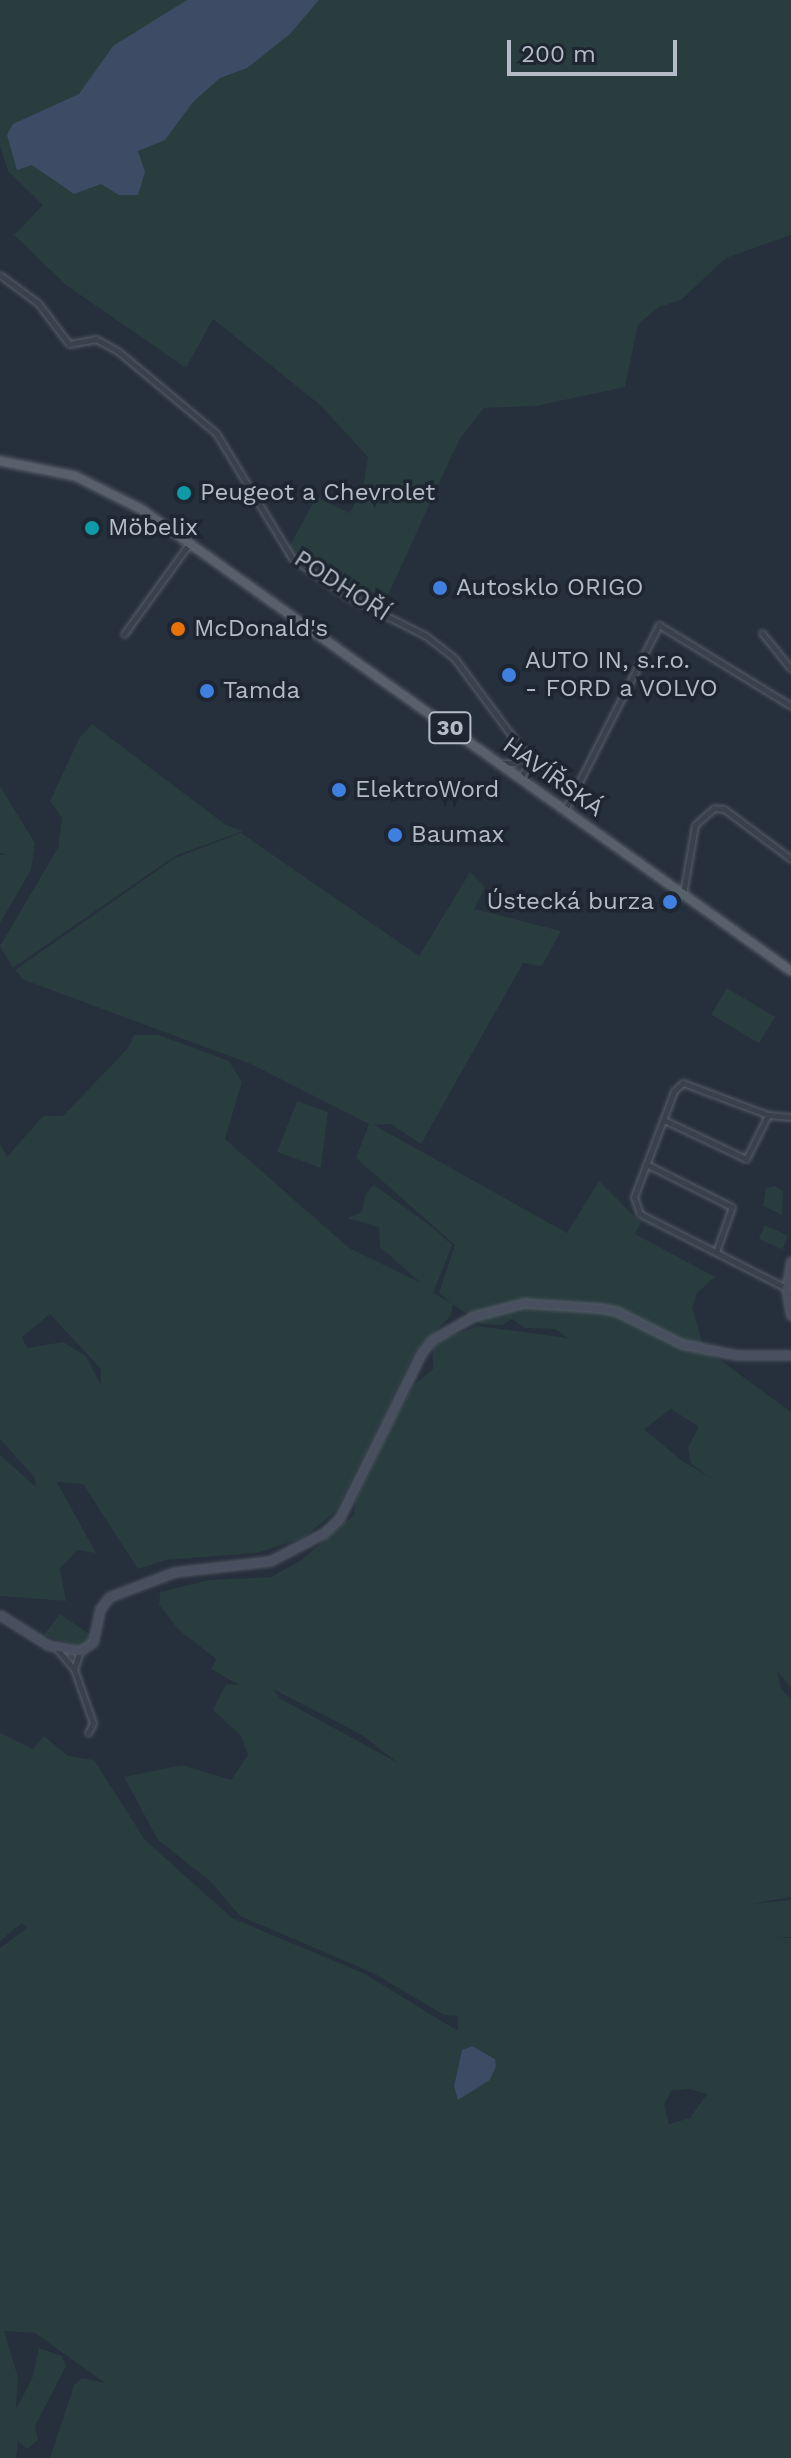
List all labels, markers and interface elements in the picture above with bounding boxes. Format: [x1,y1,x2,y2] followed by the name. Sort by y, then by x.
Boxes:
[511,24,681,74] scale bar
[521,40,596,68] text: 200 m
[200,479,436,507] place label: Peugeot a Chevrolet
[175,484,193,502] marker: Peugeot a Chevrolet
[108,514,198,542] place label: Möbelix
[83,519,101,537] marker: Möbelix
[289,544,395,628] street label: PODHOŘÍ
[456,574,643,602] place label: Autosklo ORIGO
[431,579,449,597] marker: Autosklo ORIGO
[194,615,328,643] place label: McDonald's
[169,620,187,638] marker: McDonald's
[525,647,719,703] place label: AUTO IN, s.r.o. - FORD a VOLVO
[500,666,518,684] marker: AUTO IN, s.r.o. - FORD a VOLVO
[223,677,300,705] place label: Tamda
[198,682,216,700] marker: Tamda
[428,710,472,746] road number: 30
[497,731,609,823] street label: HAVÍŘSKÁ
[355,776,499,804] place label: ElektroWord
[330,781,348,799] marker: ElektroWord
[411,821,504,849] place label: Baumax
[386,826,404,844] marker: Baumax
[486,888,654,916] place label: Ústecká burza
[661,893,679,911] marker: Ústecká burza

